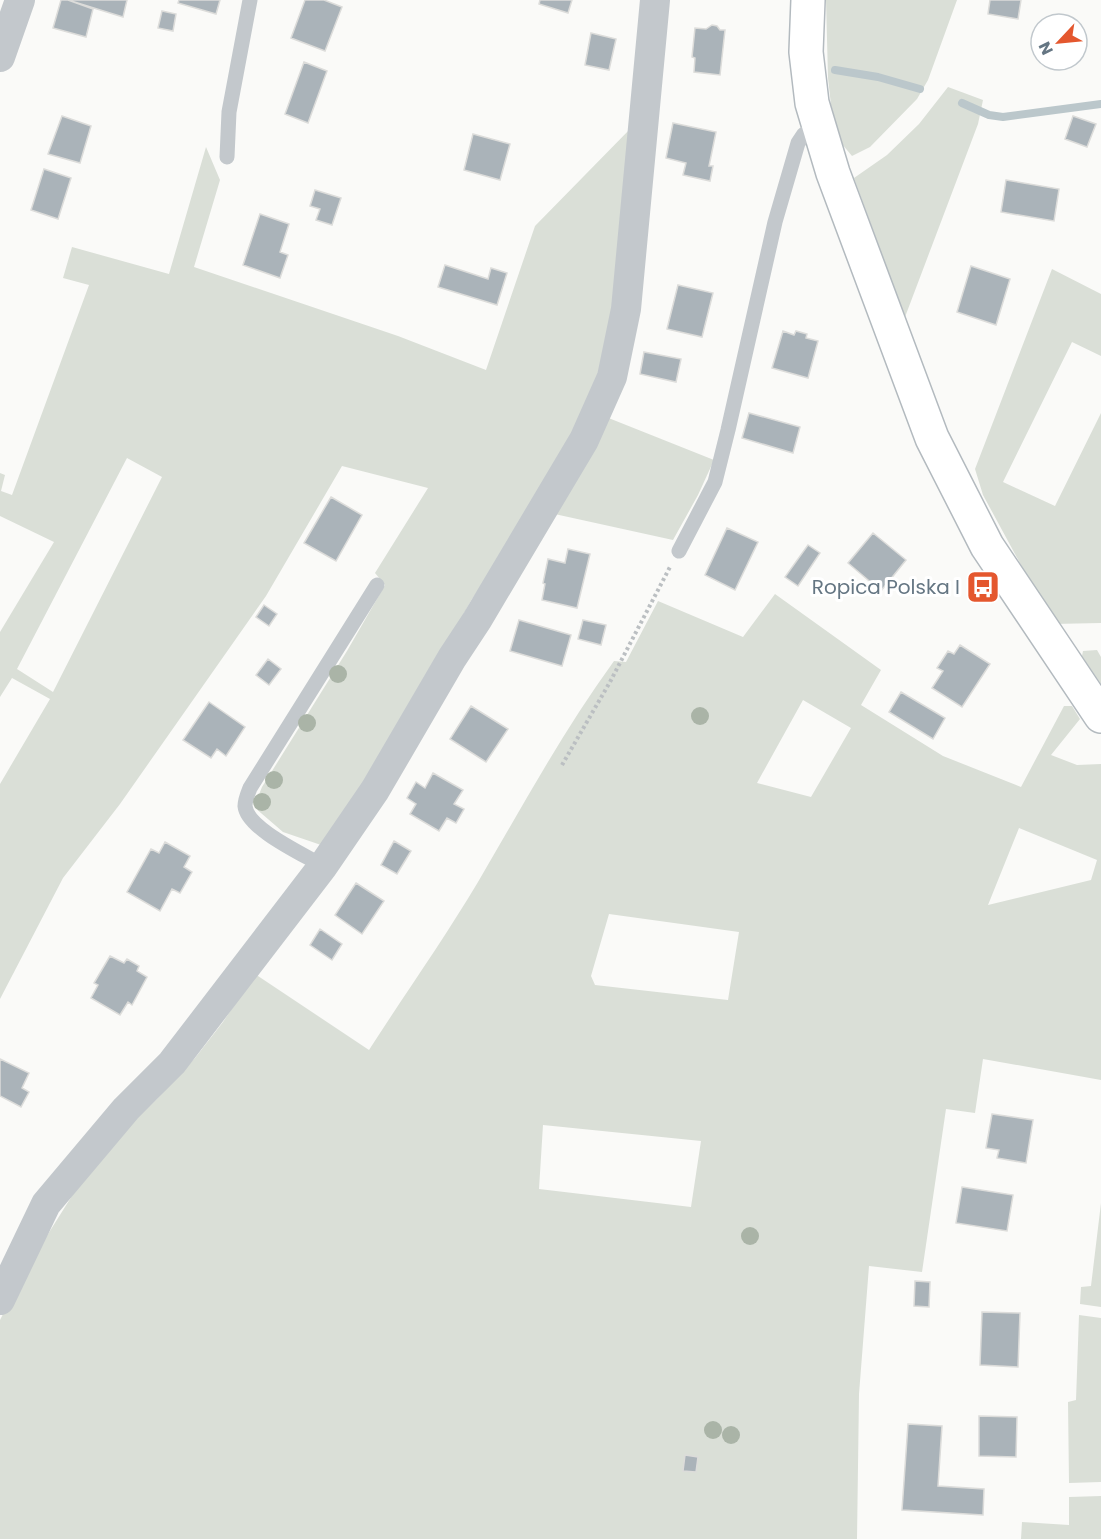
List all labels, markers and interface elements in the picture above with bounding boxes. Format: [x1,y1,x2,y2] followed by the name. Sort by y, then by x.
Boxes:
[1029,12,1089,72] north arrow
[1033,38,1059,59] text: N
[965,569,1001,605] bus stop icon: Ropica Polska I
[812,573,960,601] place label: Ropica Polska I

